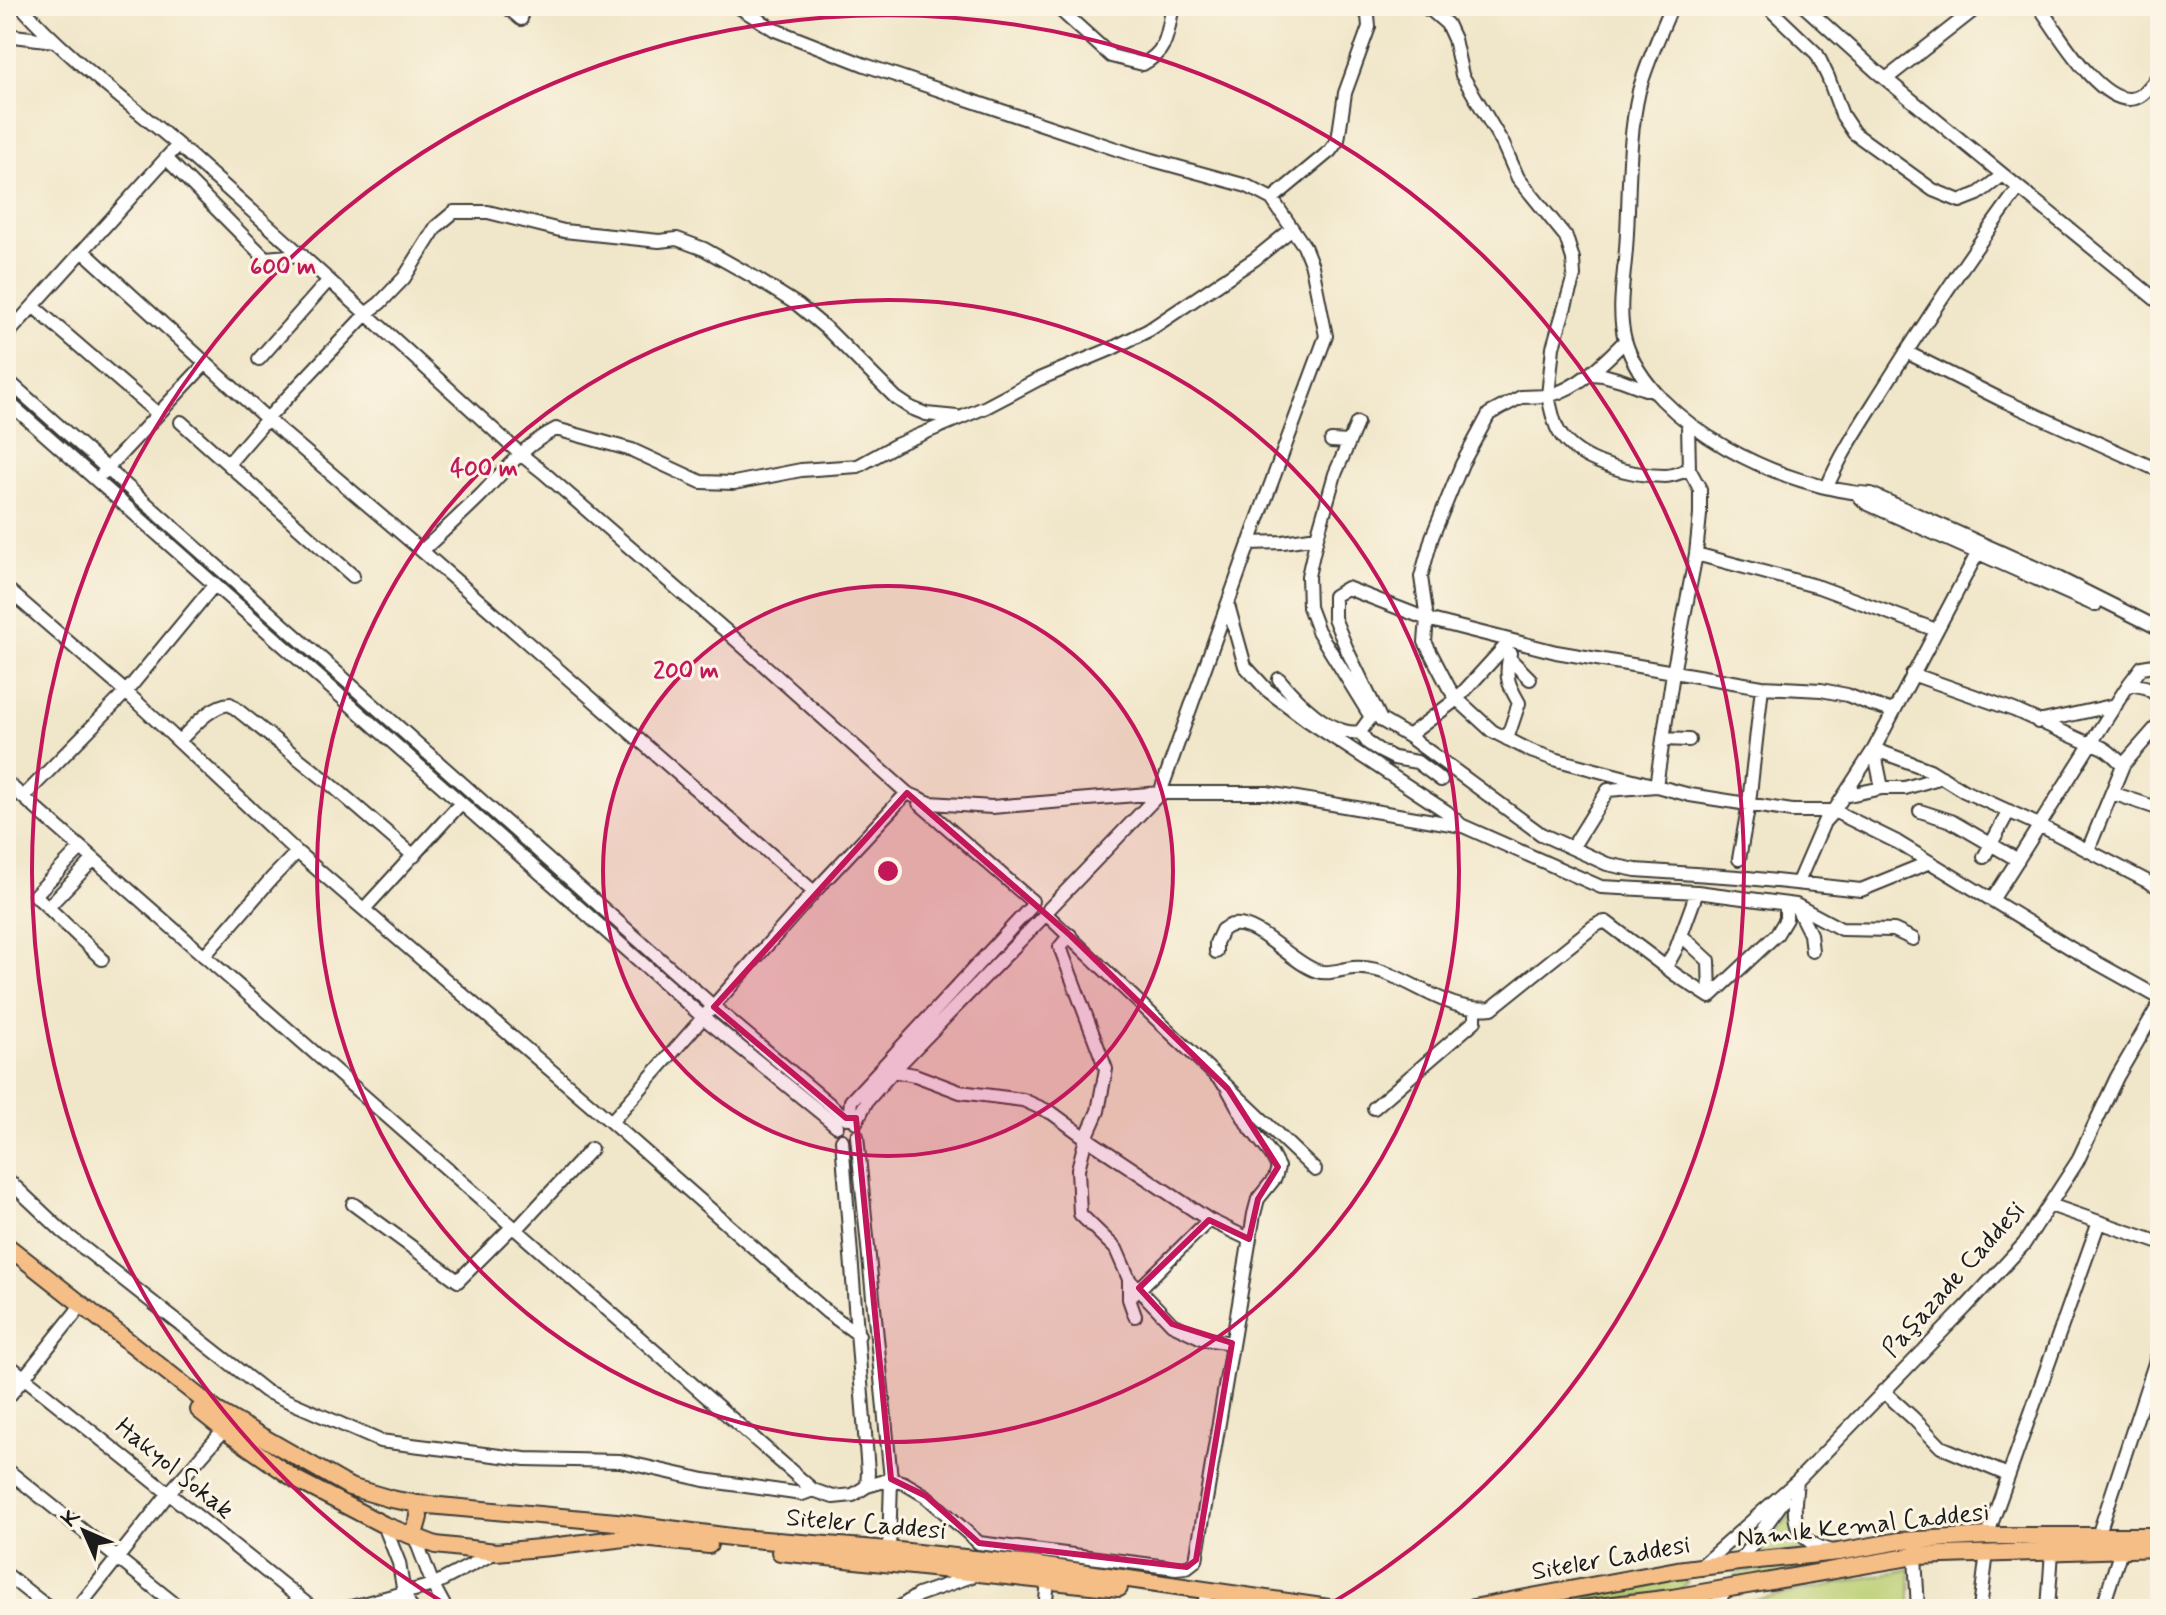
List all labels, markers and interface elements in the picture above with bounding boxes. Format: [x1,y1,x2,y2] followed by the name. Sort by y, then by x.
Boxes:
[250,252,316,283] text: 600 m
[450,454,518,485] text: 400 m
[653,656,719,687] text: 200 m
[874,857,902,885] centre of rings
[1875,1195,2033,1365] street label: Paşazade Caddesi
[107,1411,241,1527] street label: Hakyol Sokak
[44,1491,124,1571] north arrow
[1735,1496,1991,1556] street label: Namık Kemal Caddesi
[785,1501,947,1549] street label: Siteler Caddesi
[56,1503,87,1534] text: K
[1529,1528,1693,1590] street label: Siteler Caddesi

